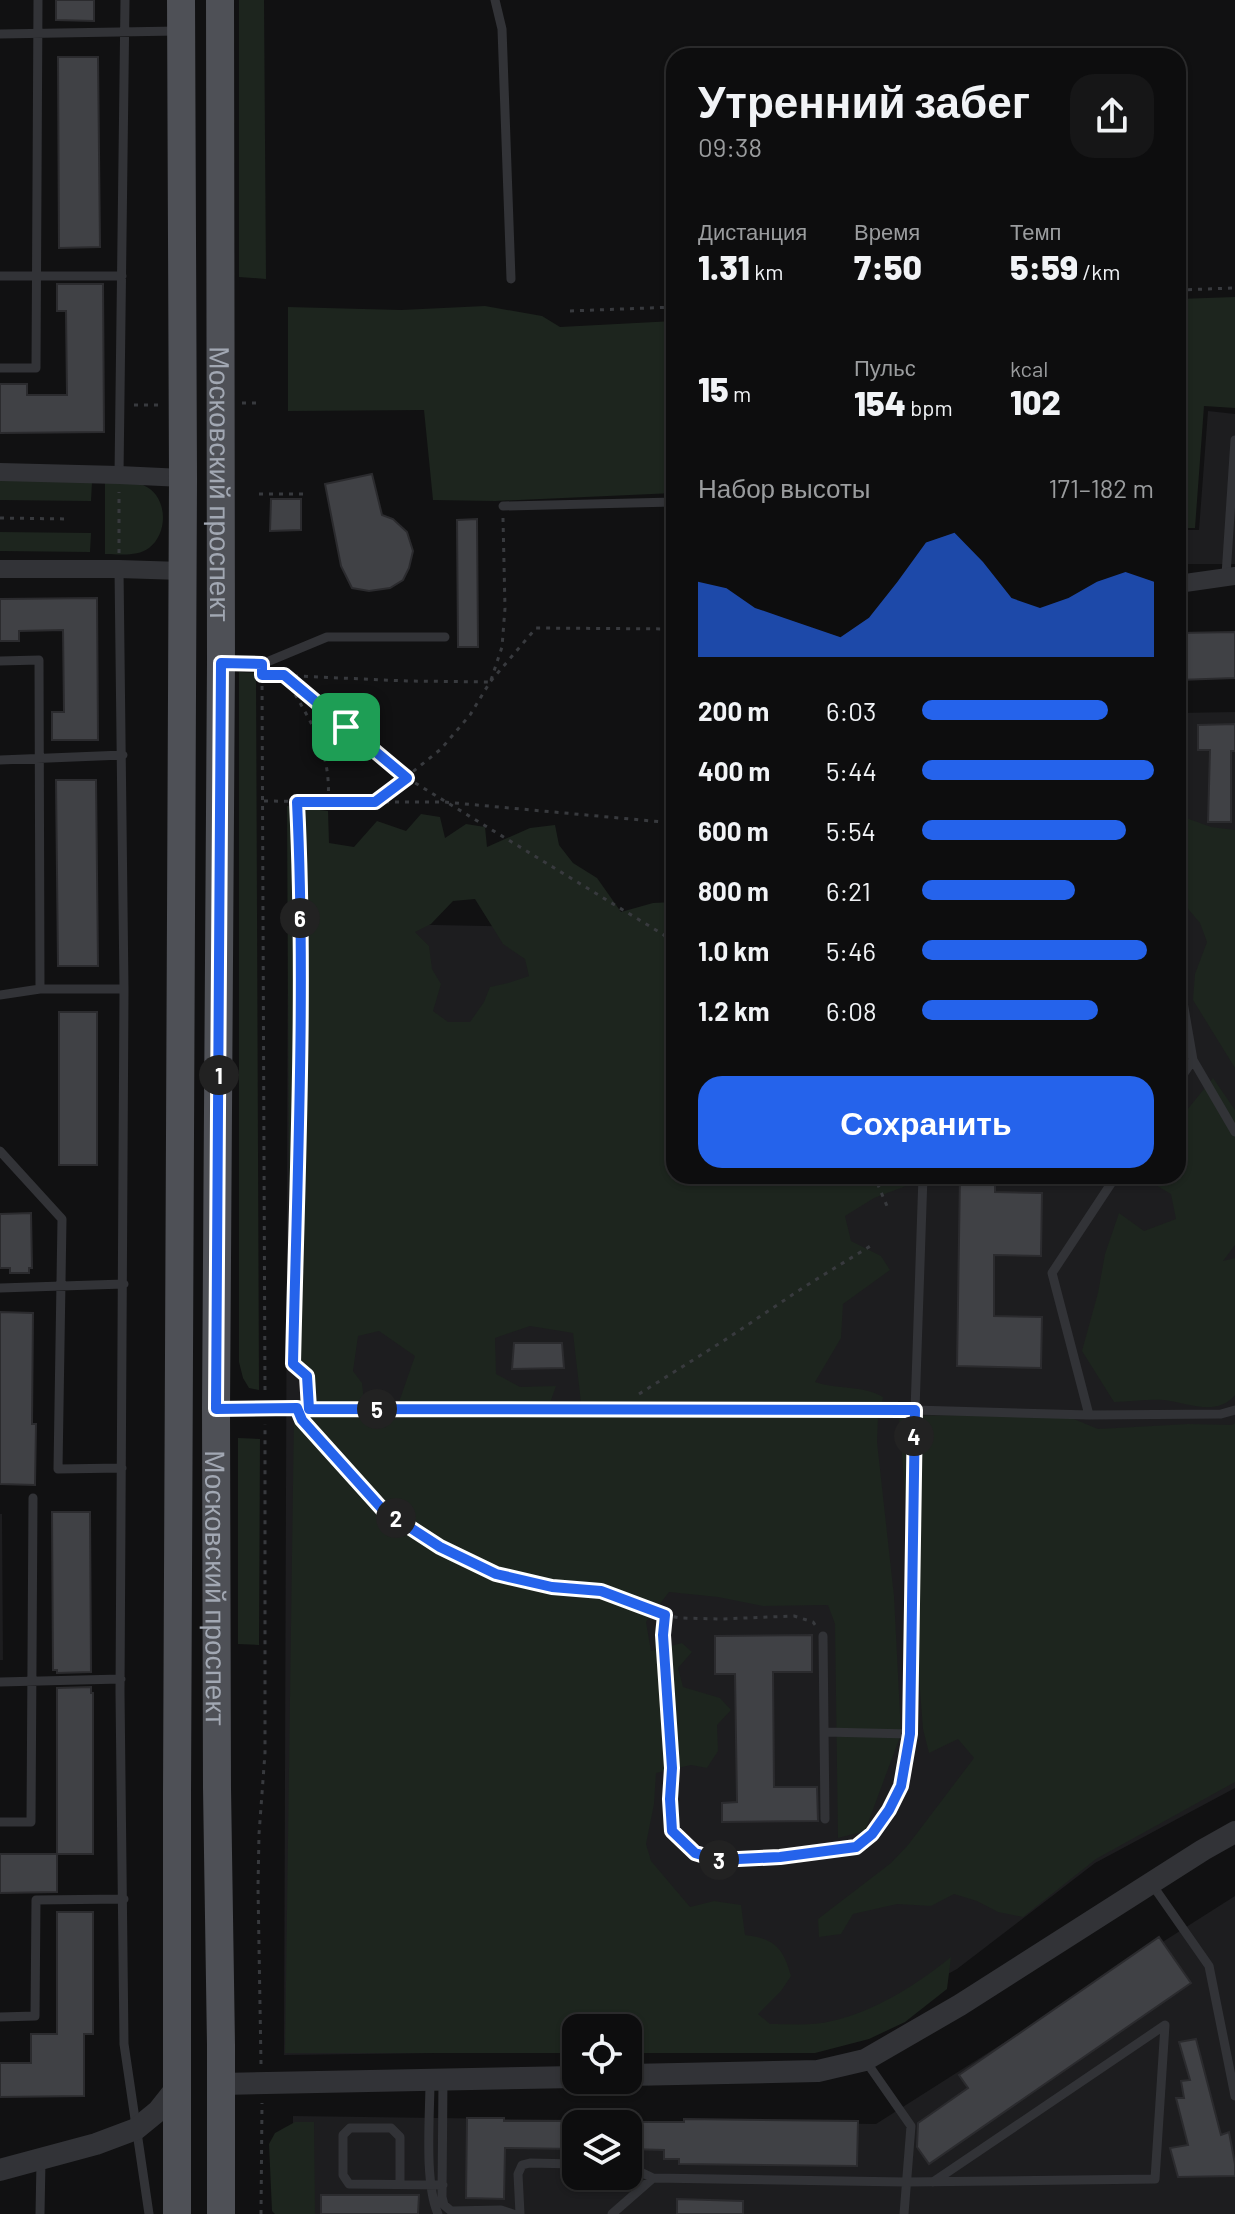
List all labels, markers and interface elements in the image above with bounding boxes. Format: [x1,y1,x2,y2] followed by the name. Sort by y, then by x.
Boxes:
[698,74,1030,127] text: Утренний забег
[1070,74,1154,158] button: share
[698,131,762,162] text: 09:38
[698,218,807,244] text: Дистанция
[854,218,920,244] text: Время
[1010,218,1061,244] text: Темп
[698,246,750,287] text: 1.31
[854,246,922,287] text: 7:50
[1010,246,1078,287] text: 5:59
[750,258,783,284] text: km
[1078,258,1120,284] text: /km
[204,346,238,622] street label: Московский проспект
[854,354,916,380] text: Пульс
[1010,355,1048,381] text: kcal
[698,368,729,409] text: 15
[729,380,751,406] text: m
[1010,381,1061,422] text: 102
[854,382,906,423] text: 154
[906,394,953,420] text: bpm
[698,472,871,503] text: Набор высоты
[1048,472,1154,503] text: 171–182 m
[312,693,380,761] pin
[698,695,769,726] text: 200 m
[826,695,876,726] text: 6:03
[324,705,368,749] icon: arrive
[698,755,770,786] text: 400 m
[826,755,877,786] text: 5:44
[698,815,769,846] text: 600 m
[826,815,876,846] text: 5:54
[698,875,769,906] text: 800 m
[826,875,871,906] text: 6:21
[280,898,320,938] pin: 6
[294,905,306,931] text: 6
[698,935,769,966] text: 1.0 km
[826,935,876,966] text: 5:46
[698,995,770,1026] text: 1.2 km
[826,995,876,1026] text: 6:08
[199,1055,239,1095] pin: 1
[215,1062,223,1088] text: 1
[698,1076,1154,1168] button: Сохранить
[357,1389,397,1429] pin: 5
[371,1396,383,1422] text: 5
[894,1416,934,1456] pin: 4
[907,1423,921,1449] text: 4
[199,1450,234,1726] street label: Московский проспект
[376,1498,416,1538] pin: 2
[390,1505,402,1531] text: 2
[699,1840,739,1880] pin: 3
[713,1847,725,1873] text: 3
[562,2014,642,2190] map controls
[562,2014,642,2094] button: locate
[562,2110,642,2190] button: layers

